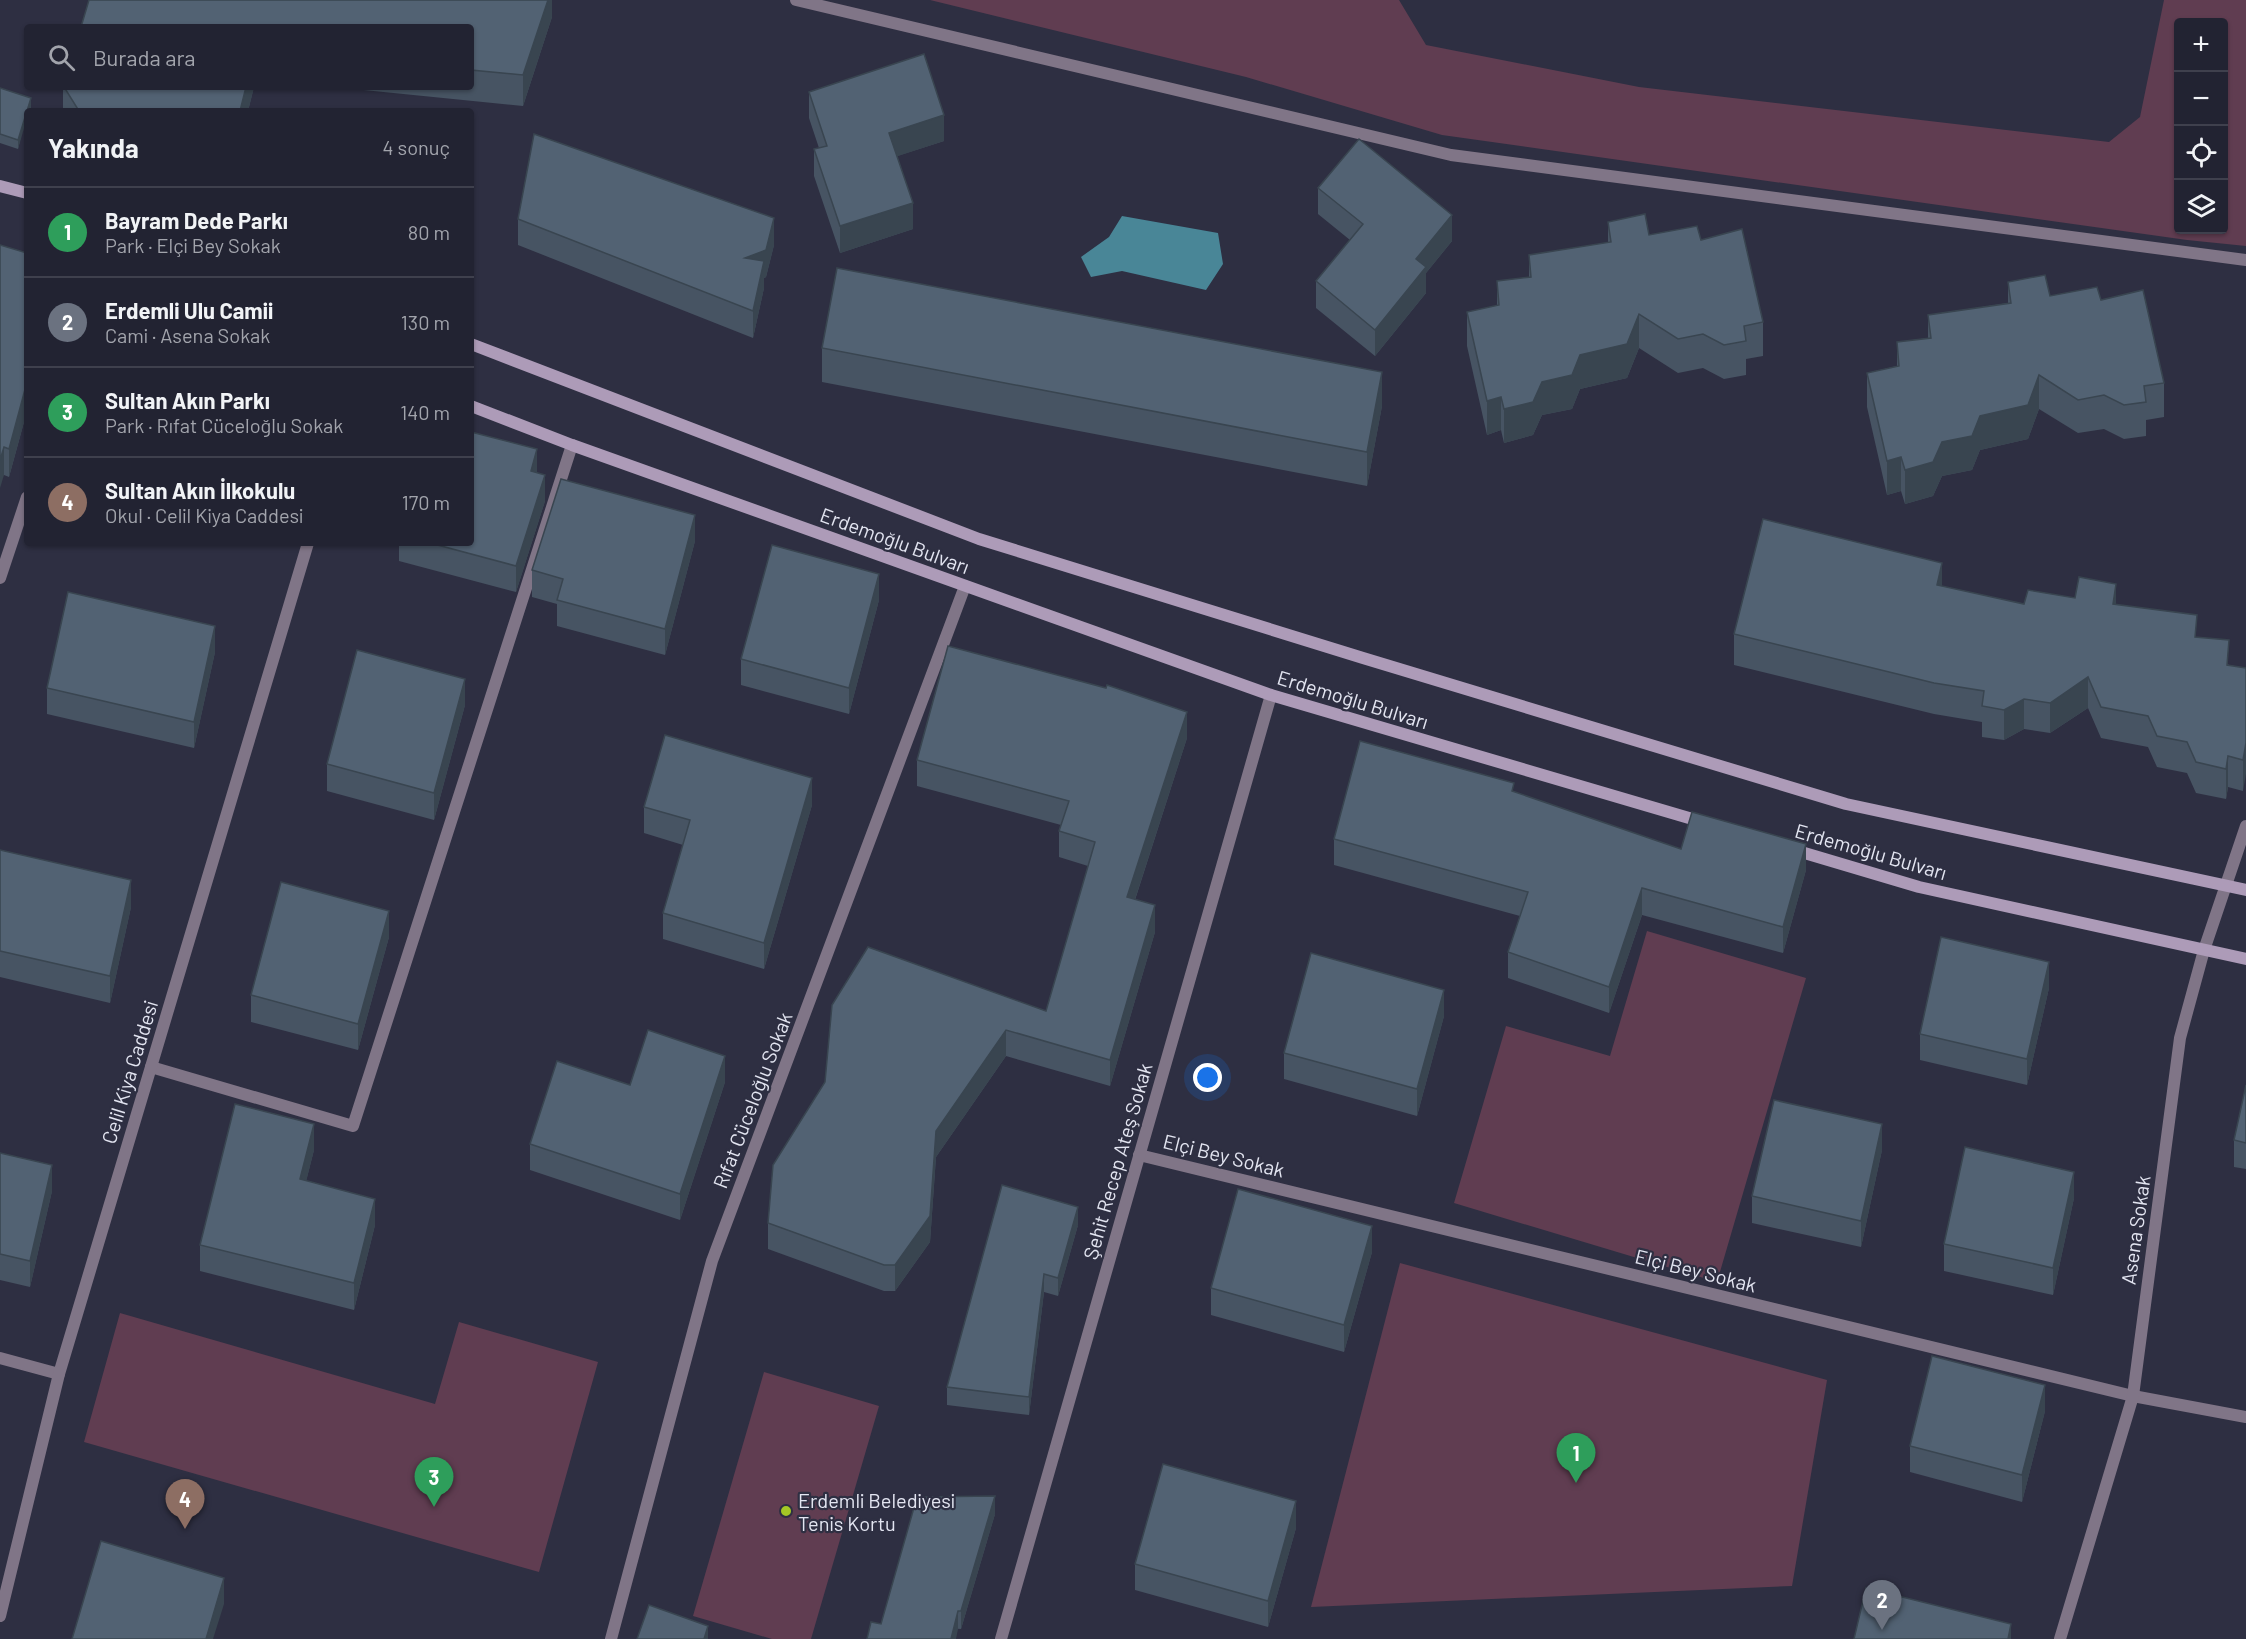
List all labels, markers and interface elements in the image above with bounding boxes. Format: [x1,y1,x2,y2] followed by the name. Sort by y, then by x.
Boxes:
[2174,18,2228,234] map controls
[2174,18,2228,72] button: +
[24,24,474,90] search box
[45,41,78,74] icon: search
[93,44,196,70] text: Burada ara
[2174,72,2228,126] button: −
[2174,126,2228,180] button: locate
[48,132,139,163] text: Yakında
[383,135,450,159] text: 4 sonuç
[2174,180,2228,234] button: layers
[105,207,288,233] text: Bayram Dede Parkı
[64,220,71,244] text: 1
[408,220,450,244] text: 80 m
[105,233,281,257] text: Park · Elçi Bey Sokak
[105,297,273,323] text: Erdemli Ulu Camii
[62,310,73,334] text: 2
[401,310,450,334] text: 130 m
[105,323,270,347] text: Cami · Asena Sokak
[105,387,270,413] text: Sultan Akın Parkı
[62,400,73,424] text: 3
[400,400,450,424] text: 140 m
[105,413,343,437] text: Park · Rıfat Cüceloğlu Sokak
[105,477,295,503] text: Sultan Akın İlkokulu
[61,490,74,514] text: 4
[402,490,450,514] text: 170 m
[817,502,973,578] street label: Erdemoğlu Bulvarı
[105,503,303,527] text: Okul · Celil Kiya Caddesi
[1275,665,1431,733] street label: Erdemoğlu Bulvarı
[1792,818,1950,884] street label: Erdemoğlu Bulvarı
[96,998,162,1146] street label: Celil Kiya Caddesi
[707,1009,797,1191] street label: Rıfat Cüceloğlu Sokak
[1077,1060,1157,1262] street label: Şehit Recep Ateş Sokak
[1193,1063,1222,1092] your location
[1161,1128,1287,1182] street label: Elçi Bey Sokak
[2115,1174,2155,1286] street label: Asena Sokak
[1633,1243,1759,1297] street label: Elçi Bey Sokak
[1556,1434,1596,1483] pin: 1
[414,1458,454,1507] pin: 3
[166,1480,204,1529] pin: 4
[798,1488,955,1535] place label: Erdemli Belediyesi Tenis Kortu
[779,1504,793,1518] marker: Erdemli Belediyesi Tenis Kortu
[1862,1580,1902,1630] pin: 2

